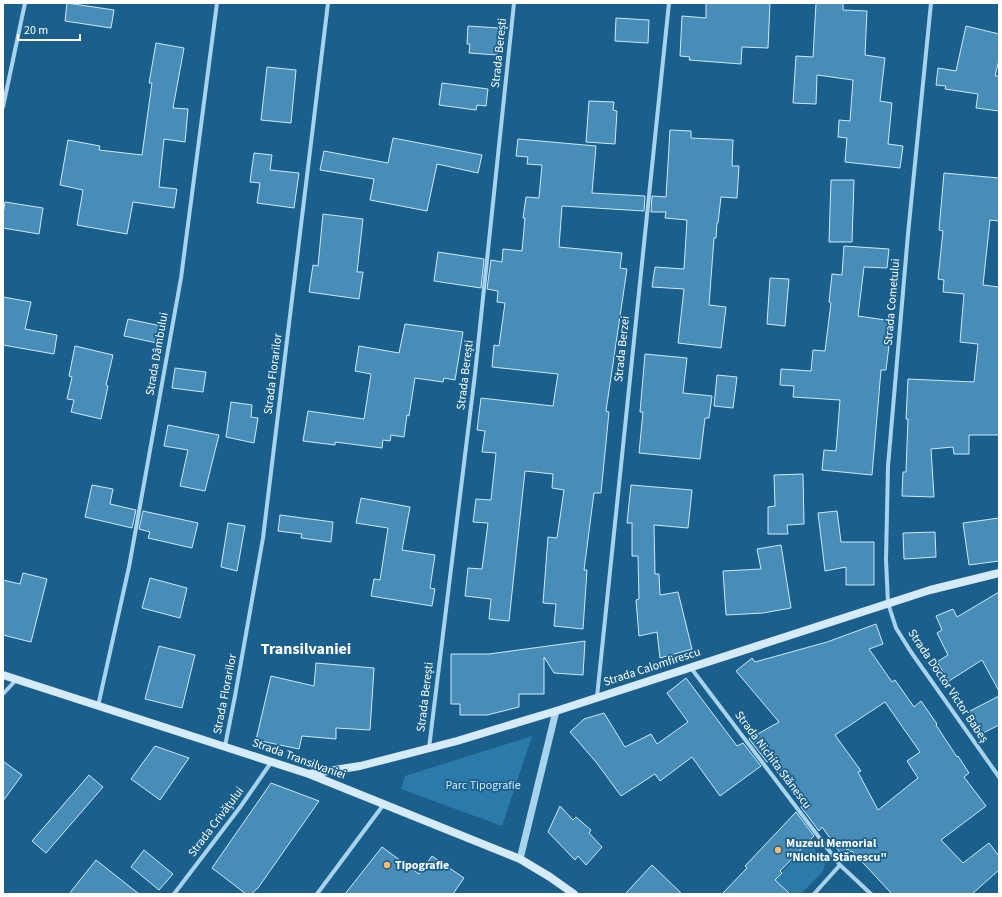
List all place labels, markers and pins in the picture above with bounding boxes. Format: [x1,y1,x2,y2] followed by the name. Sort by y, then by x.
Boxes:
[786,835,887,866] place label: Muzeul Memorial "Nichita Stănescu"
[773,845,783,855] marker: Muzeul Memorial "Nichita Stănescu"
[395,857,449,874] place label: Tipografie
[382,860,392,870] marker: Tipografie

